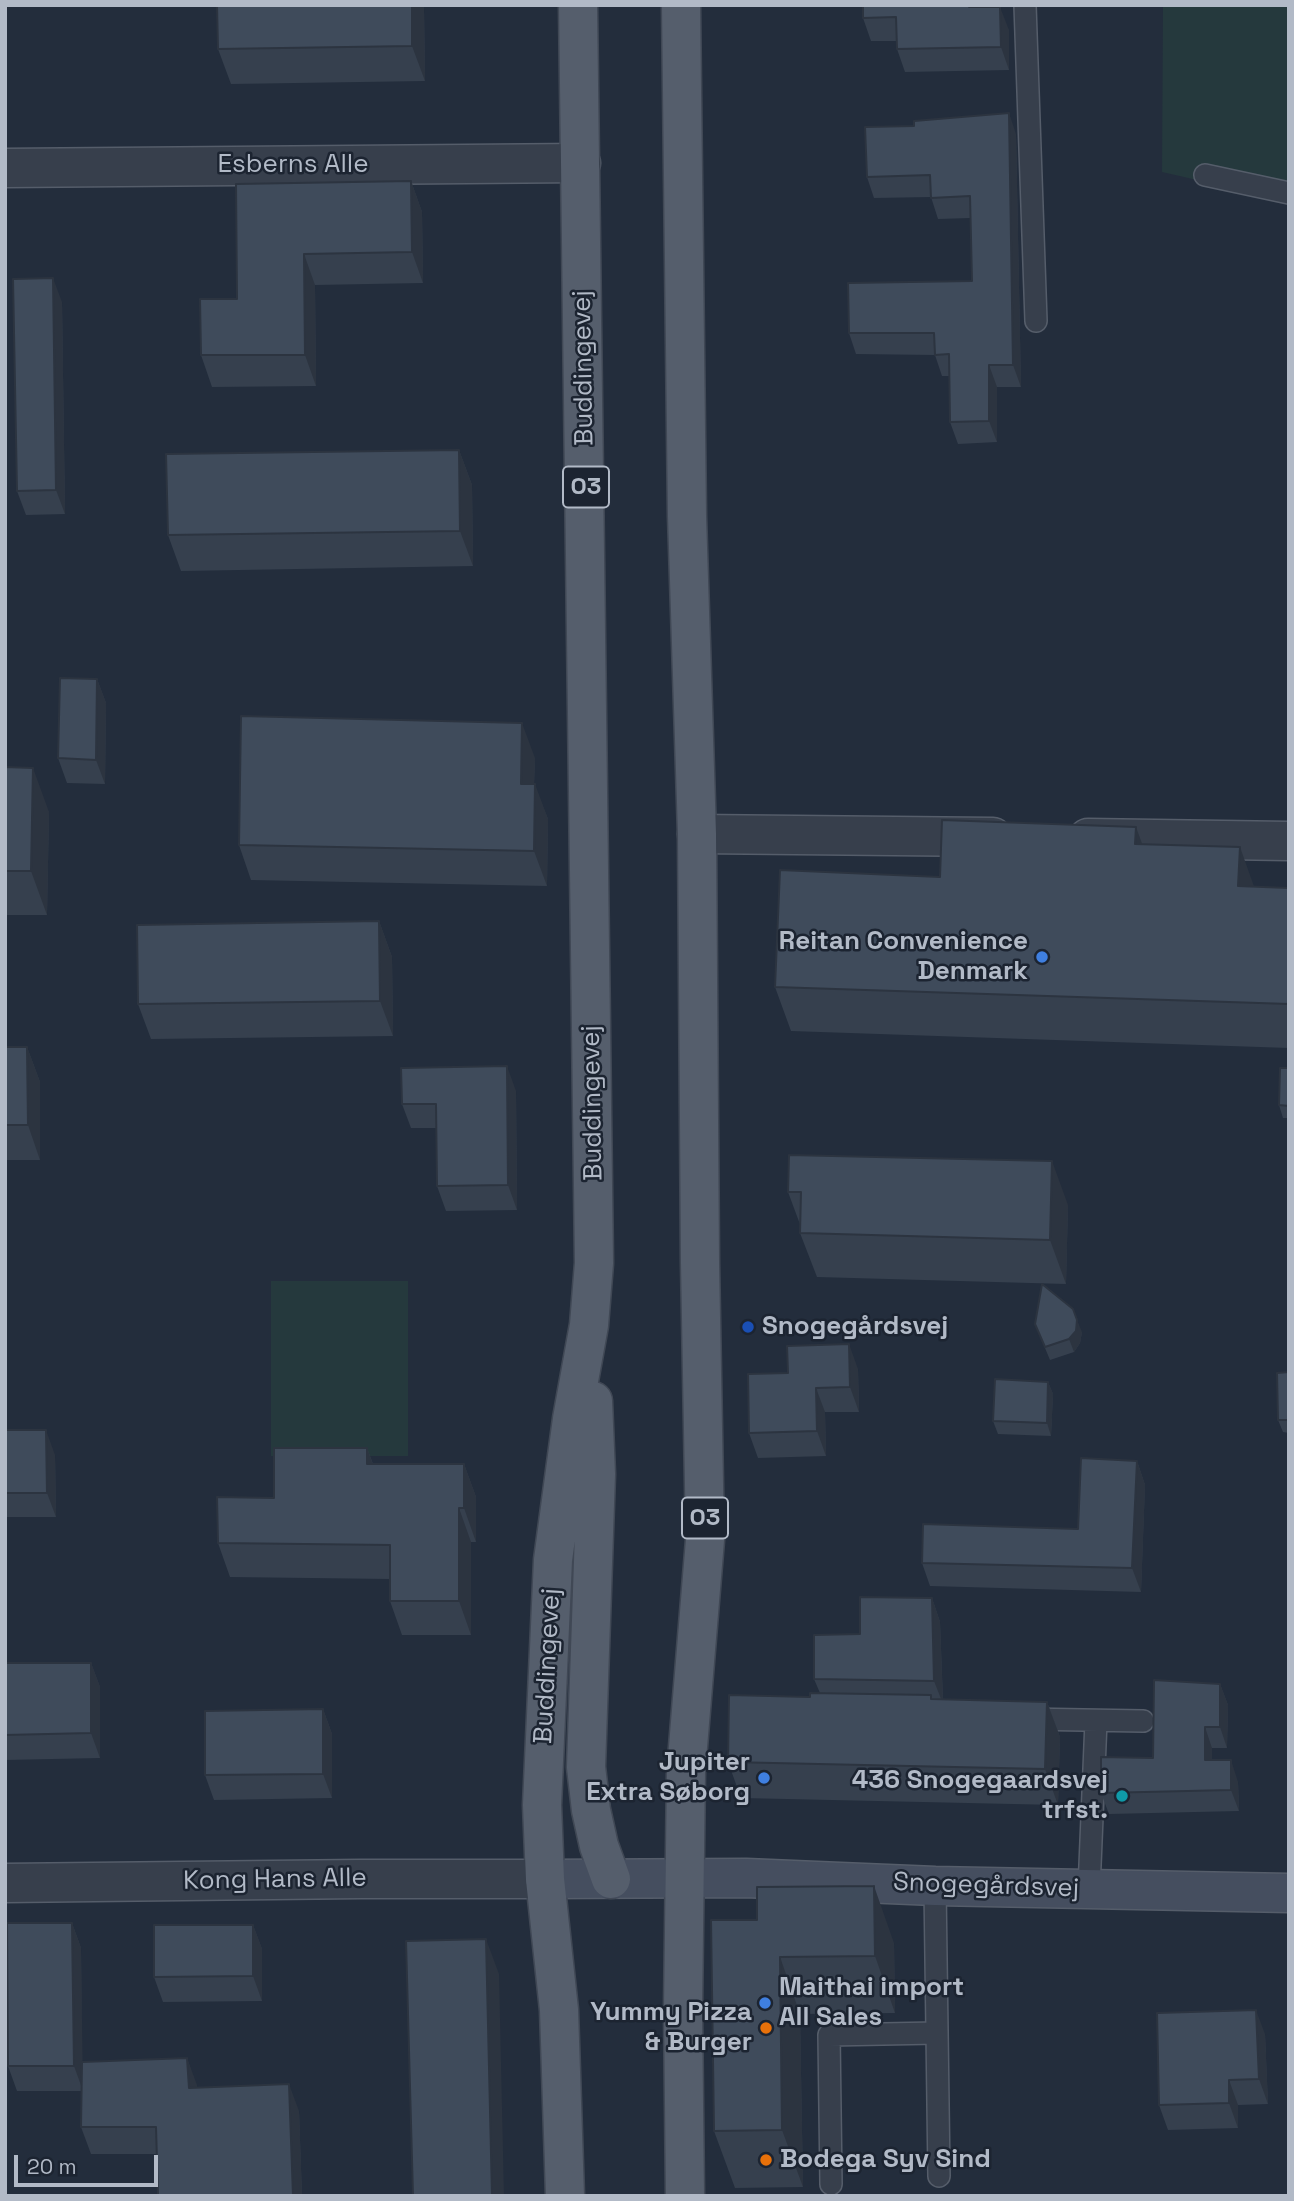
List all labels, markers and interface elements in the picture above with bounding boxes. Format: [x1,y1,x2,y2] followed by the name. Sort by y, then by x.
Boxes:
[217,149,369,181] street label: Esberns Alle
[567,290,601,446] street label: Buddingevej
[563,466,609,508] road number: O3
[779,926,1028,988] place label: Reitan Convenience Denmark
[1034,949,1050,965] marker: Reitan Convenience Denmark
[576,1025,610,1181] street label: Buddingevej
[762,1311,948,1343] place label: Snogegårdsvej
[740,1319,756,1335] marker: Snogegårdsvej
[682,1498,728,1538] road number: O3
[528,1587,568,1745] street label: Buddingevej
[586,1747,750,1809] place label: Jupiter Extra Søborg
[852,1765,1108,1826] place label: 436 Snogegaardsvej trfst.
[756,1770,772,1786] marker: Jupiter Extra Søborg
[1114,1788,1130,1804] marker: 436 Snogegaardsvej trfst.
[183,1863,367,1897] street label: Kong Hans Alle
[892,1867,1080,1905] street label: Snogegårdsvej
[779,1972,964,2034] place label: Maithai import All Sales
[757,1995,773,2011] marker: Maithai import All Sales
[590,1997,752,2058] place label: Yummy Pizza & Burger
[758,2020,774,2036] marker: Yummy Pizza & Burger
[18,2142,161,2186] scale bar
[780,2144,991,2176] place label: Bodega Syv Sind
[758,2152,774,2168] marker: Bodega Syv Sind
[27,2153,77,2180] text: 20 m

